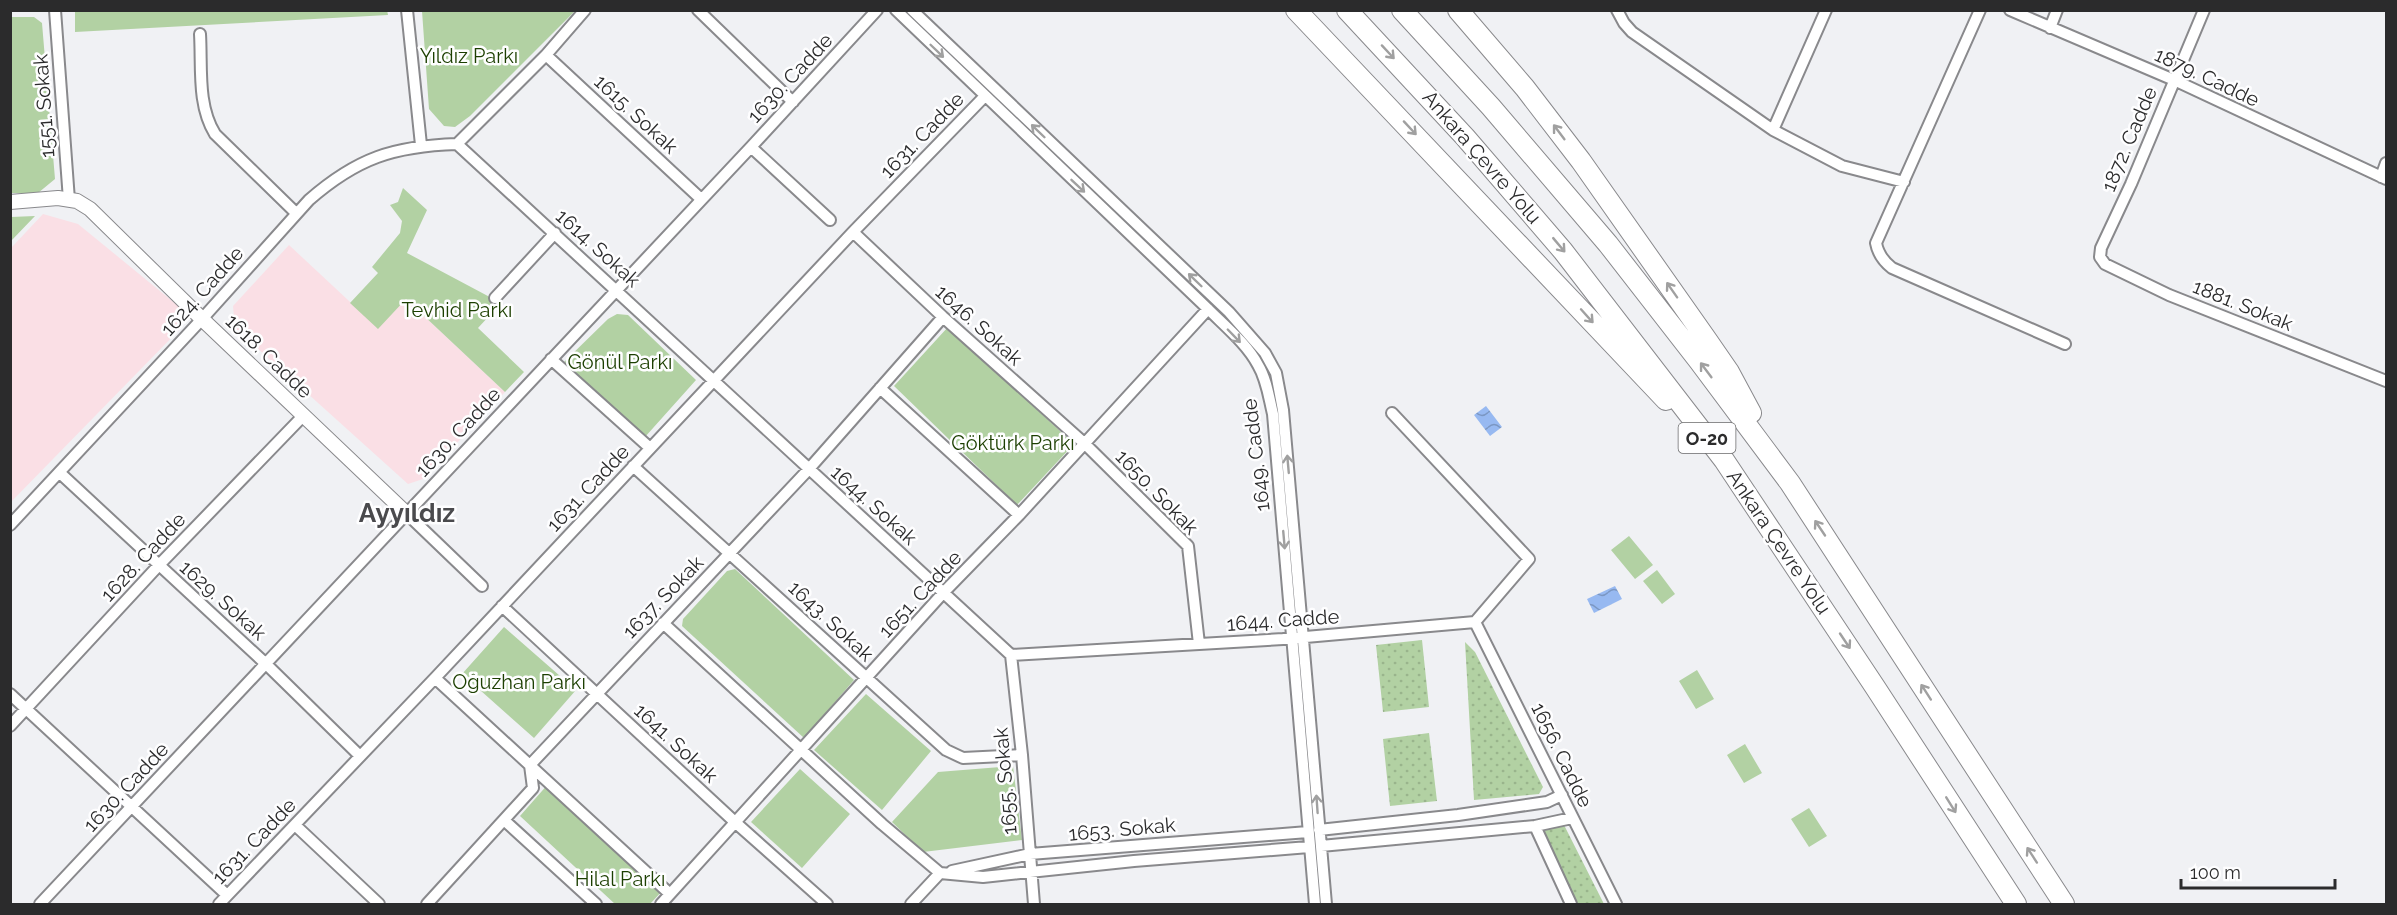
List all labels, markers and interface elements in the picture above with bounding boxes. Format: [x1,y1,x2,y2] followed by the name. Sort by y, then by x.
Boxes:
[742,28,838,128] street label: 1630. Cadde
[2151,42,2263,112] street label: 1879. Cadde
[420,44,518,68] park label: Yıldız Parkı
[930,44,945,59] one-way arrow
[1380,45,1395,60] one-way arrow
[28,53,60,159] street label: 1551. Sokak
[589,69,683,159] street label: 1615. Sokak
[2096,83,2162,195] street label: 1872. Cadde
[1418,85,1546,229] street label: Ankara Çevre Yolu
[875,87,969,183] street label: 1631. Cadde
[1403,121,1417,136] one-way arrow
[1031,123,1046,138] one-way arrow
[1553,124,1565,140] one-way arrow
[1071,179,1086,193] one-way arrow
[551,204,645,292] street label: 1614. Sokak
[1552,237,1565,253] one-way arrow
[156,241,249,341] street label: 1624. Cadde
[1188,273,1203,287] one-way arrow
[2189,274,2297,336] street label: 1881. Sokak
[931,280,1028,371] street label: 1646. Sokak
[1666,283,1678,299] one-way arrow
[402,298,512,322] park label: Tevhid Parkı
[1580,308,1594,323] one-way arrow
[221,309,317,403] street label: 1618. Cadde
[1227,328,1241,343] one-way arrow
[568,350,672,374] park label: Gönül Parkı
[1700,362,1713,378] one-way arrow
[410,382,506,482] street label: 1630. Cadde
[1237,397,1275,513] street label: 1649. Cadde
[1678,423,1736,453] road number: O-20
[951,431,1075,455] park label: Göktürk Parkı
[542,439,634,536] street label: 1631. Cadde
[1111,445,1204,540] street label: 1650. Sokak
[1282,454,1293,474] one-way arrow
[826,460,922,550] street label: 1644. Sokak
[1722,465,1836,619] street label: Ankara Çevre Yolu
[359,498,455,528] district label: Ayyıldız
[96,507,190,607] street label: 1628. Cadde
[1814,520,1826,537] one-way arrow
[1279,530,1290,549] one-way arrow
[874,545,967,642] street label: 1651. Cadde
[618,550,709,643] street label: 1637. Sokak
[175,555,271,645] street label: 1629. Sokak
[784,576,879,667] street label: 1643. Sokak
[1226,604,1340,636] street label: 1644. Cadde
[1839,633,1851,649] one-way arrow
[452,670,586,694] park label: Oğuzhan Parkı
[1920,683,1933,700] one-way arrow
[629,698,723,788] street label: 1641. Sokak
[1526,699,1598,812] street label: 1656. Cadde
[988,726,1022,836] street label: 1655. Sokak
[78,737,174,837] street label: 1630. Cadde
[207,793,301,889] street label: 1631. Cadde
[1311,795,1322,815] one-way arrow
[1944,797,1957,814] one-way arrow
[1068,812,1177,846] street label: 1653. Sokak
[2026,848,2038,864] one-way arrow
[2181,852,2336,890] scale bar
[2190,862,2241,883] text: 100 m
[575,867,665,891] park label: Hilal Parkı

